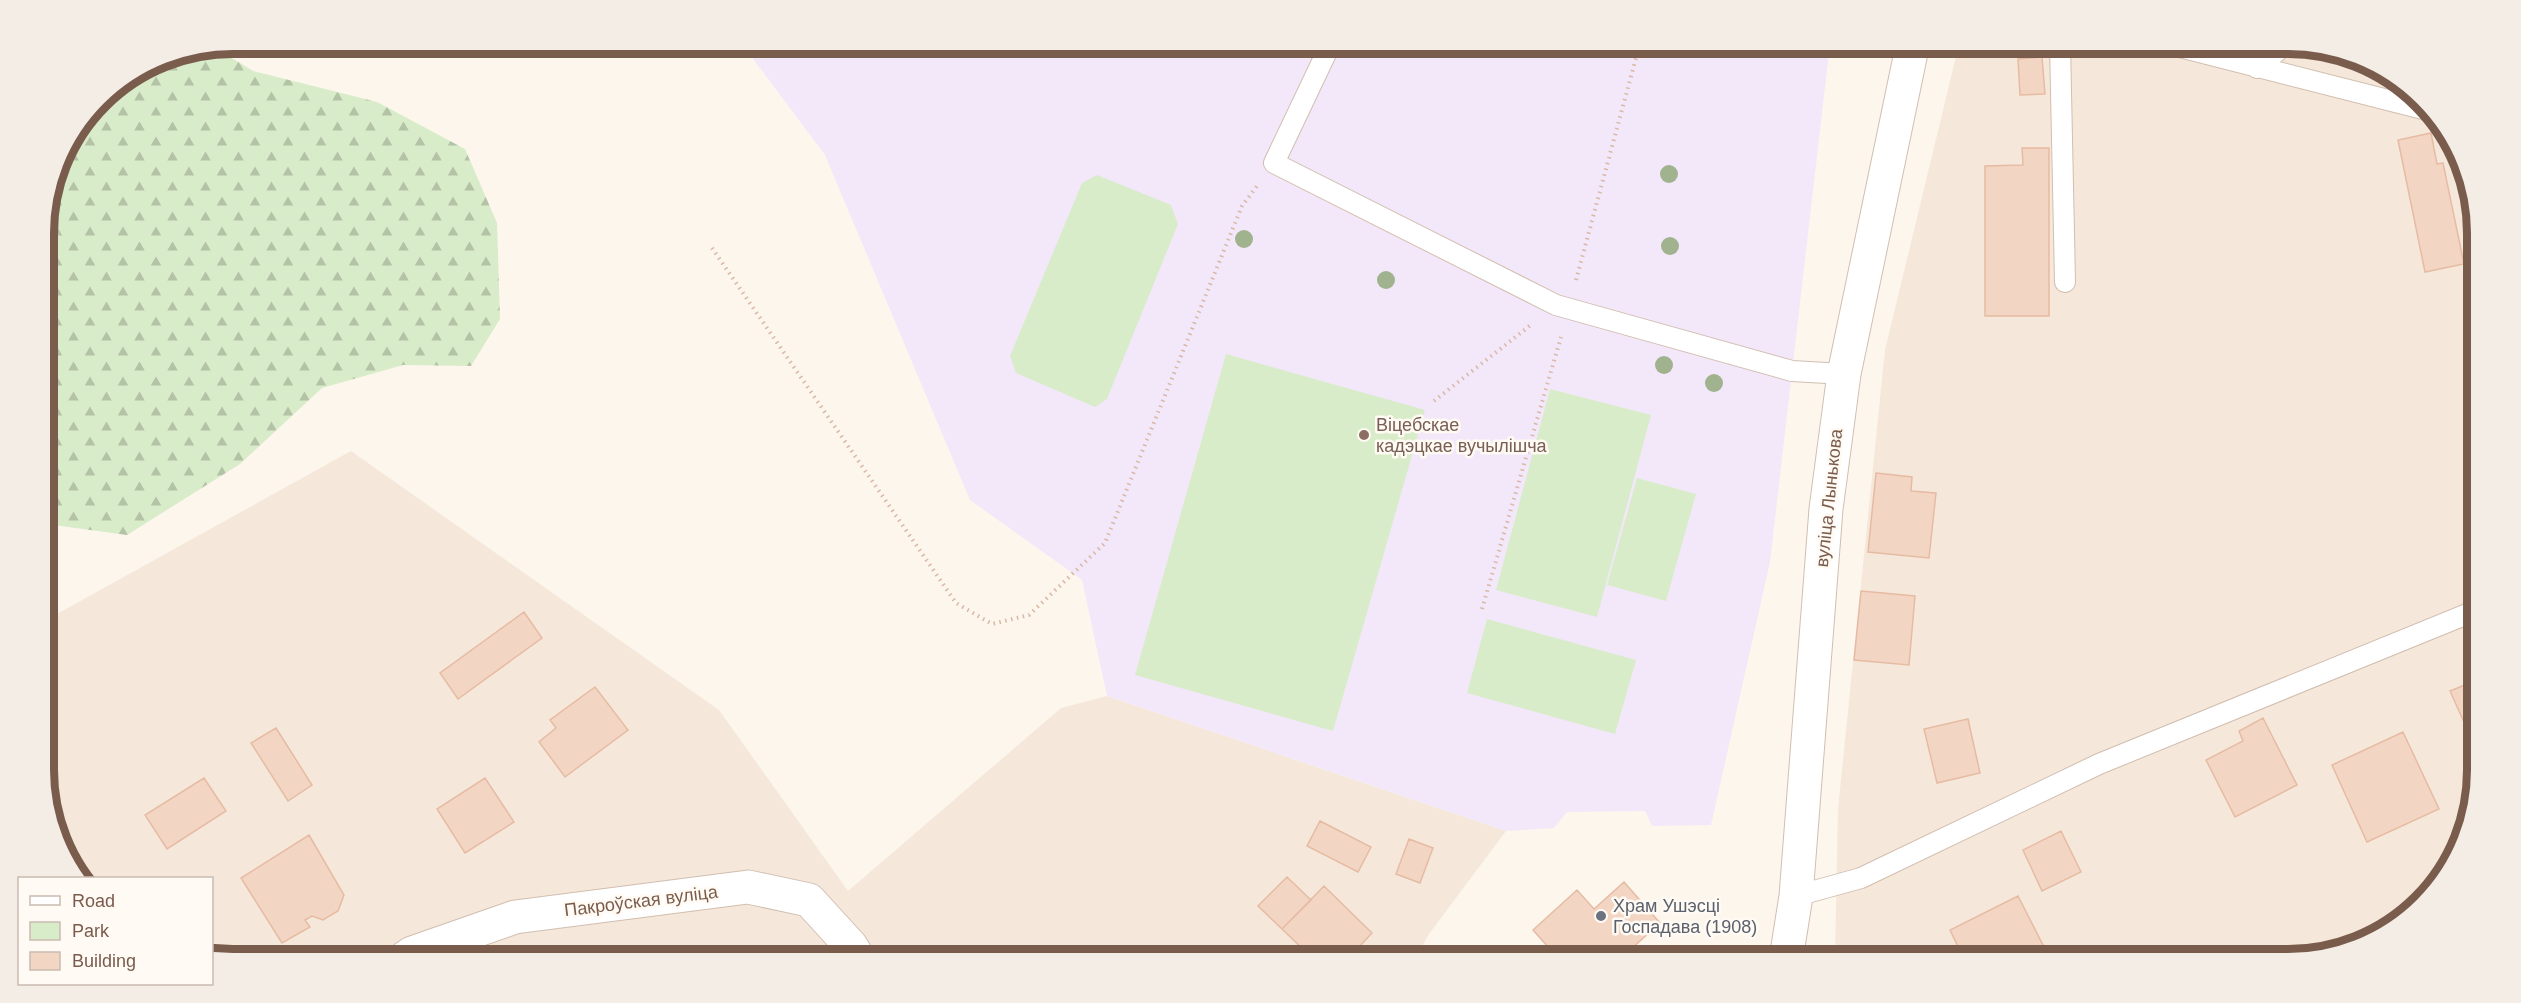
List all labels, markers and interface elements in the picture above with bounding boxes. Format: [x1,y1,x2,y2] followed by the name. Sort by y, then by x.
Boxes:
[1376,415,1548,456] place label: Віцебскае кадэцкае вучылішча
[1812,427,1846,568] street label: вуліца Лынькова
[1357,428,1371,442] marker: Віцебскае кадэцкае вучылішча
[18,877,213,985] legend
[563,882,720,920] street label: Пакроўская вуліца
[72,891,115,911] text: Road
[1613,896,1757,937] place label: Храм Ушэсці Госпадава (1908)
[1594,909,1608,923] marker: Храм Ушэсці Госпадава (1908)
[72,921,110,941] text: Park
[72,951,136,971] text: Building

